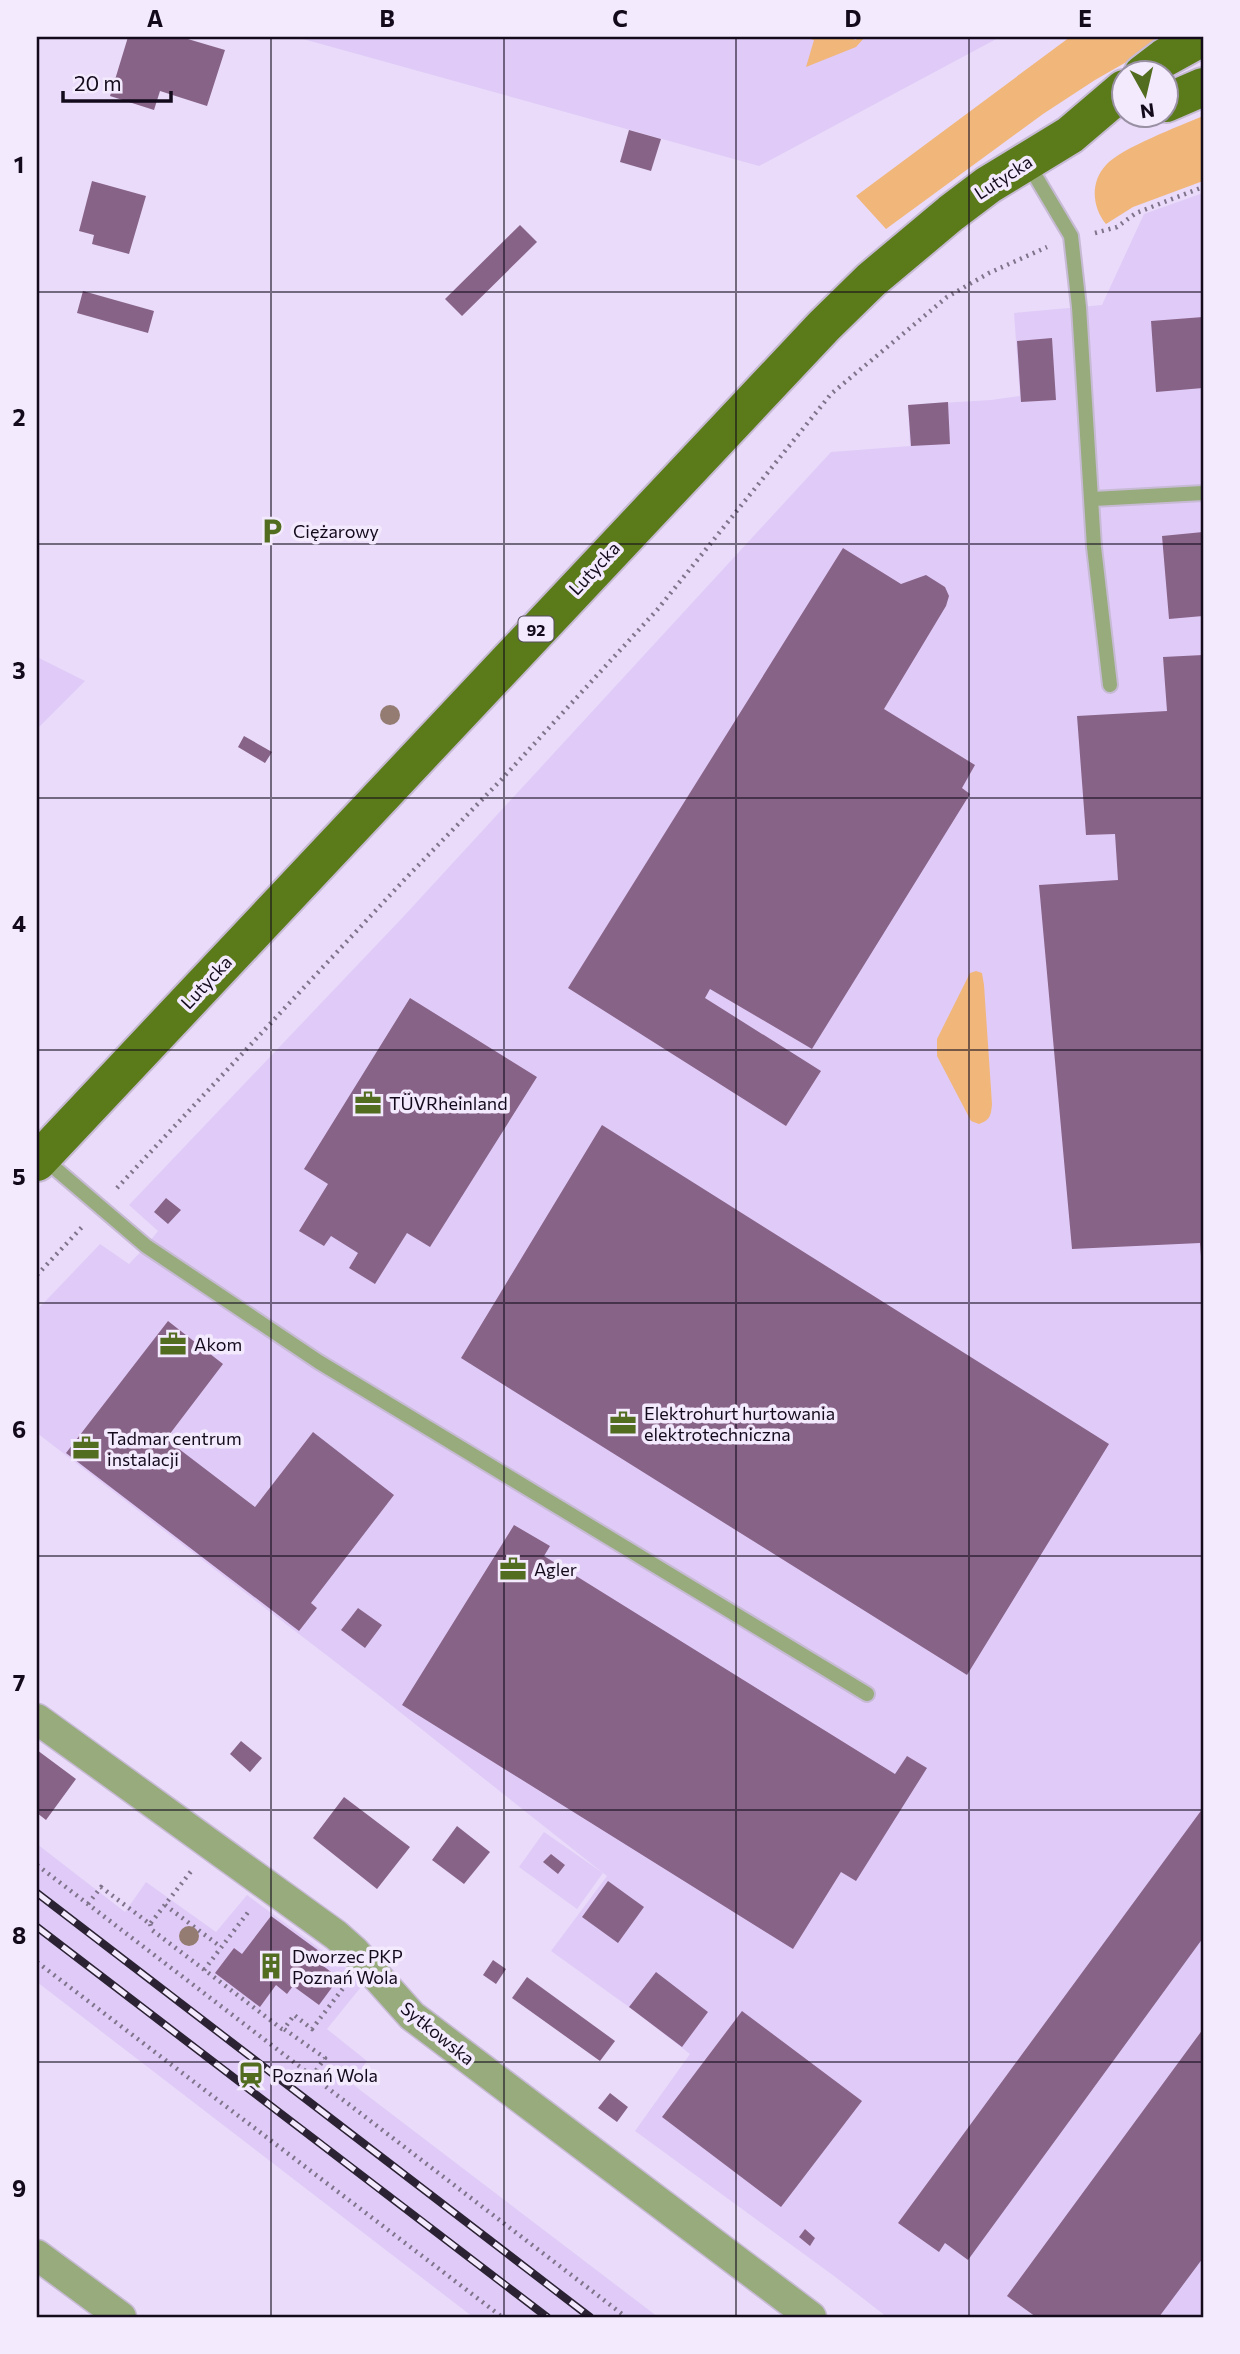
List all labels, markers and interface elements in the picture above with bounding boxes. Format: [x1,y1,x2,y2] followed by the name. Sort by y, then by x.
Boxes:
[147,4,164,32] text: A
[379,4,395,32] text: B
[612,4,628,32] text: C
[845,4,862,32] text: D
[1078,4,1092,32] text: E
[63,60,172,104] scale bar
[1110,60,1180,130] north arrow
[74,70,122,95] text: 20 m
[1139,99,1156,124] text: N
[14,150,24,178] text: 1
[970,150,1036,204] street label: Lutycka
[12,403,26,431] text: 2
[257,516,287,546] parking icon: Ciężarowy
[293,520,379,542] place label: Ciężarowy
[564,537,624,599] street label: Lutycka
[518,616,554,642] road number: 92
[12,656,26,684] text: 3
[12,909,26,937] text: 4
[176,951,236,1013] street label: Lutycka
[353,1088,383,1118] office icon: TÜVRheinland
[389,1092,508,1114] place label: TÜVRheinland
[12,1162,26,1190] text: 5
[158,1329,188,1359] office icon: Akom
[194,1333,242,1355] place label: Akom
[644,1402,835,1445] place label: Elektrohurt hurtowania elektrotechniczna
[608,1408,638,1438] office icon: Elektrohurt hurtowania elektrotechniczna
[12,1415,26,1443] text: 6
[107,1427,242,1470] place label: Tadmar centrum instalacji
[71,1433,101,1463] office icon: Tadmar centrum instalacji
[498,1554,528,1584] office icon: Agler
[534,1558,577,1580] place label: Agler
[13,1668,25,1696] text: 7
[12,1921,26,1949] text: 8
[292,1945,403,1988] place label: Dworzec PKP Poznań Wola
[256,1951,286,1981] building icon: Dworzec PKP Poznań Wola
[397,1997,479,2069] street label: Sytkowska
[236,2060,266,2090] station icon: Poznań Wola
[272,2064,378,2086] place label: Poznań Wola
[12,2174,26,2202] text: 9

